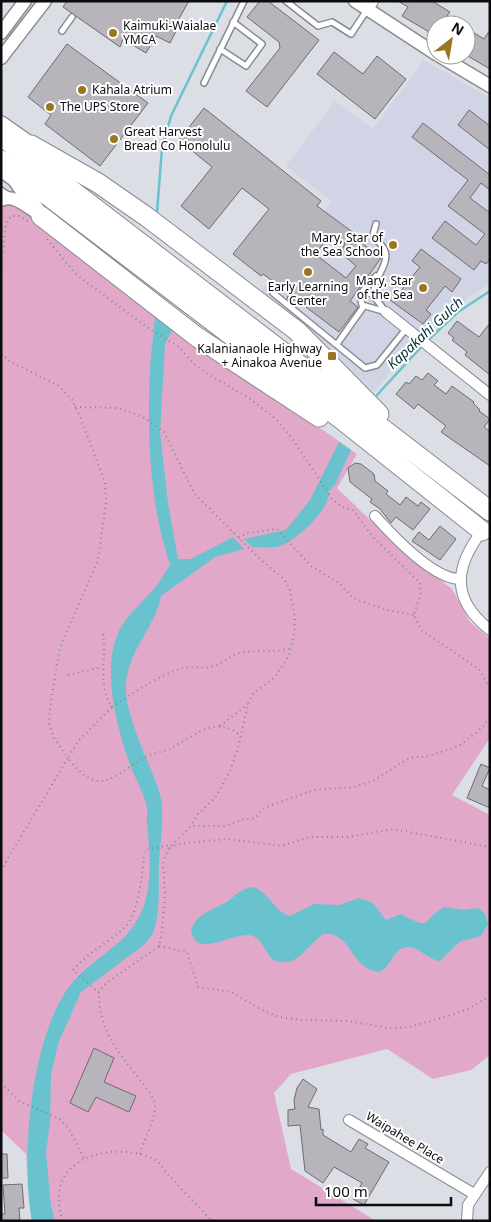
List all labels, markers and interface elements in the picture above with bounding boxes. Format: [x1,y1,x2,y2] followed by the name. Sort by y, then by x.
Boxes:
[426,15,476,65] north arrow
[123,17,217,48] place label: Kaimuki-Waialae YMCA
[448,17,468,40] text: N
[107,27,119,39] marker: Kaimuki-Waialae YMCA
[92,81,172,98] place label: Kahala Atrium
[76,84,88,96] marker: Kahala Atrium
[60,98,140,115] place label: The UPS Store
[44,101,56,113] marker: The UPS Store
[124,123,230,154] place label: Great Harvest Bread Co Honolulu
[108,133,120,145] marker: Great Harvest Bread Co Honolulu
[301,229,384,260] place label: Mary, Star of the Sea School
[387,239,399,251] marker: Mary, Star of the Sea School
[302,266,314,278] marker: Early Learning Center
[356,272,413,303] place label: Mary, Star of the Sea
[268,278,348,309] place label: Early Learning Center
[417,282,429,294] marker: Mary, Star of the Sea
[382,292,467,373] water label: Kapakahi Gulch
[197,340,323,371] place label: Kalanianaole Highway + Ainakoa Avenue
[326,350,338,362] marker: Kalanianaole Highway + Ainakoa Avenue
[363,1107,448,1168] street label: Waipahee Place
[316,1174,451,1206] scale bar
[324,1181,368,1201] text: 100 m

